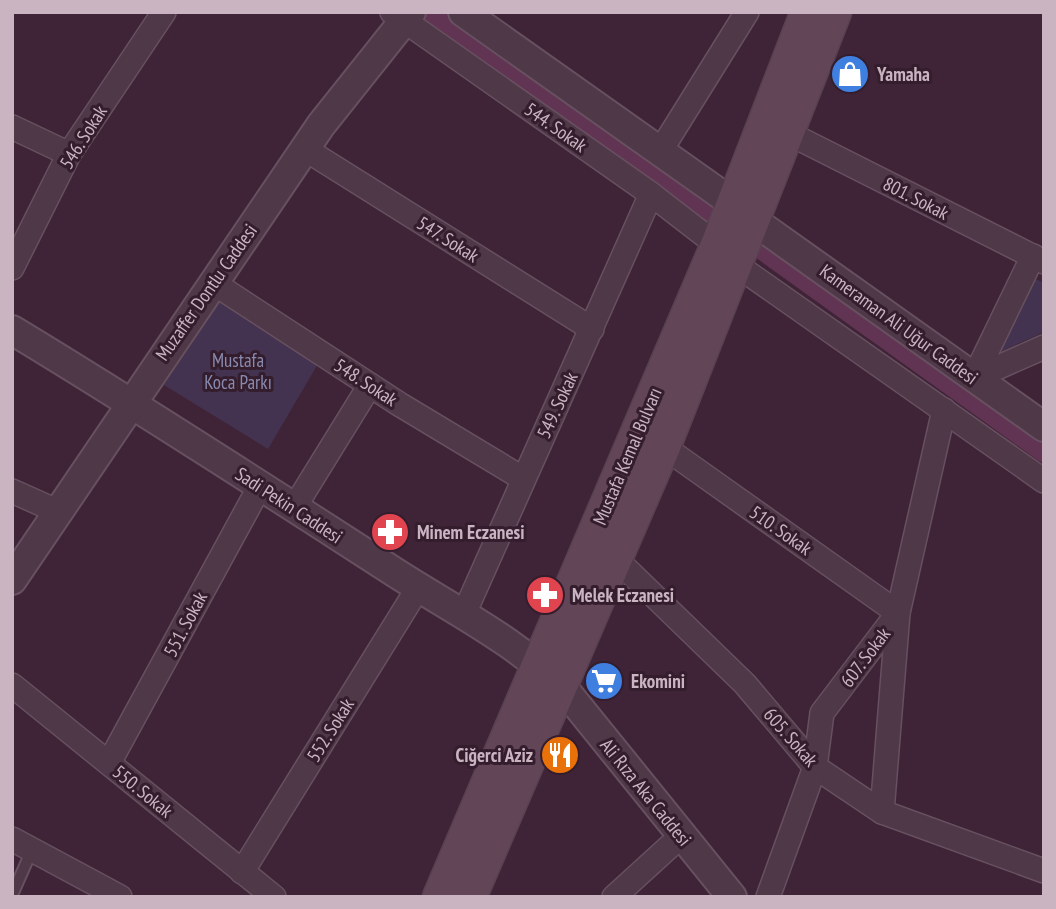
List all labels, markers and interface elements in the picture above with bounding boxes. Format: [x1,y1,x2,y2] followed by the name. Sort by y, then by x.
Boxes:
[829,53,871,95] shop icon: Yamaha
[876,62,930,86] place label: Yamaha
[520,97,592,157] street label: 544. Sokak
[54,100,112,173] street label: 546. Sokak
[879,171,953,225] street label: 801. Sokak
[412,211,484,268] street label: 547. Sokak
[150,219,262,365] street label: Muzaffer Dontlu Caddesi
[815,259,983,389] street label: Kameraman Ali Uğur Caddesi
[204,348,272,394] park label: Mustafa Koca Parkı
[330,353,403,412] street label: 548. Sokak
[531,367,583,442] street label: 549. Sokak
[587,384,667,528] street label: Mustafa Kemal Bulvarı
[231,462,347,548] street label: Sadi Pekin Caddesi
[745,500,817,560] street label: 510. Sokak
[369,511,411,553] pharmacy icon: Minem Eczanesi
[417,520,524,544] place label: Minem Eczanesi
[524,574,566,616] pharmacy icon: Melek Eczanesi
[572,583,674,607] place label: Melek Eczanesi
[158,587,212,661] street label: 551. Sokak
[835,622,896,692] street label: 607. Sokak
[583,660,625,702] supermarket icon: Ekomini
[631,669,685,693] place label: Ekomini
[301,693,359,766] street label: 552. Sokak
[759,703,824,772] street label: 605. Sokak
[595,733,697,851] street label: Ali Rıza Aka Caddesi
[539,734,581,776] restaurant icon: Ciğerci Aziz
[456,743,533,767] place label: Ciğerci Aziz
[108,759,178,823] street label: 550. Sokak

